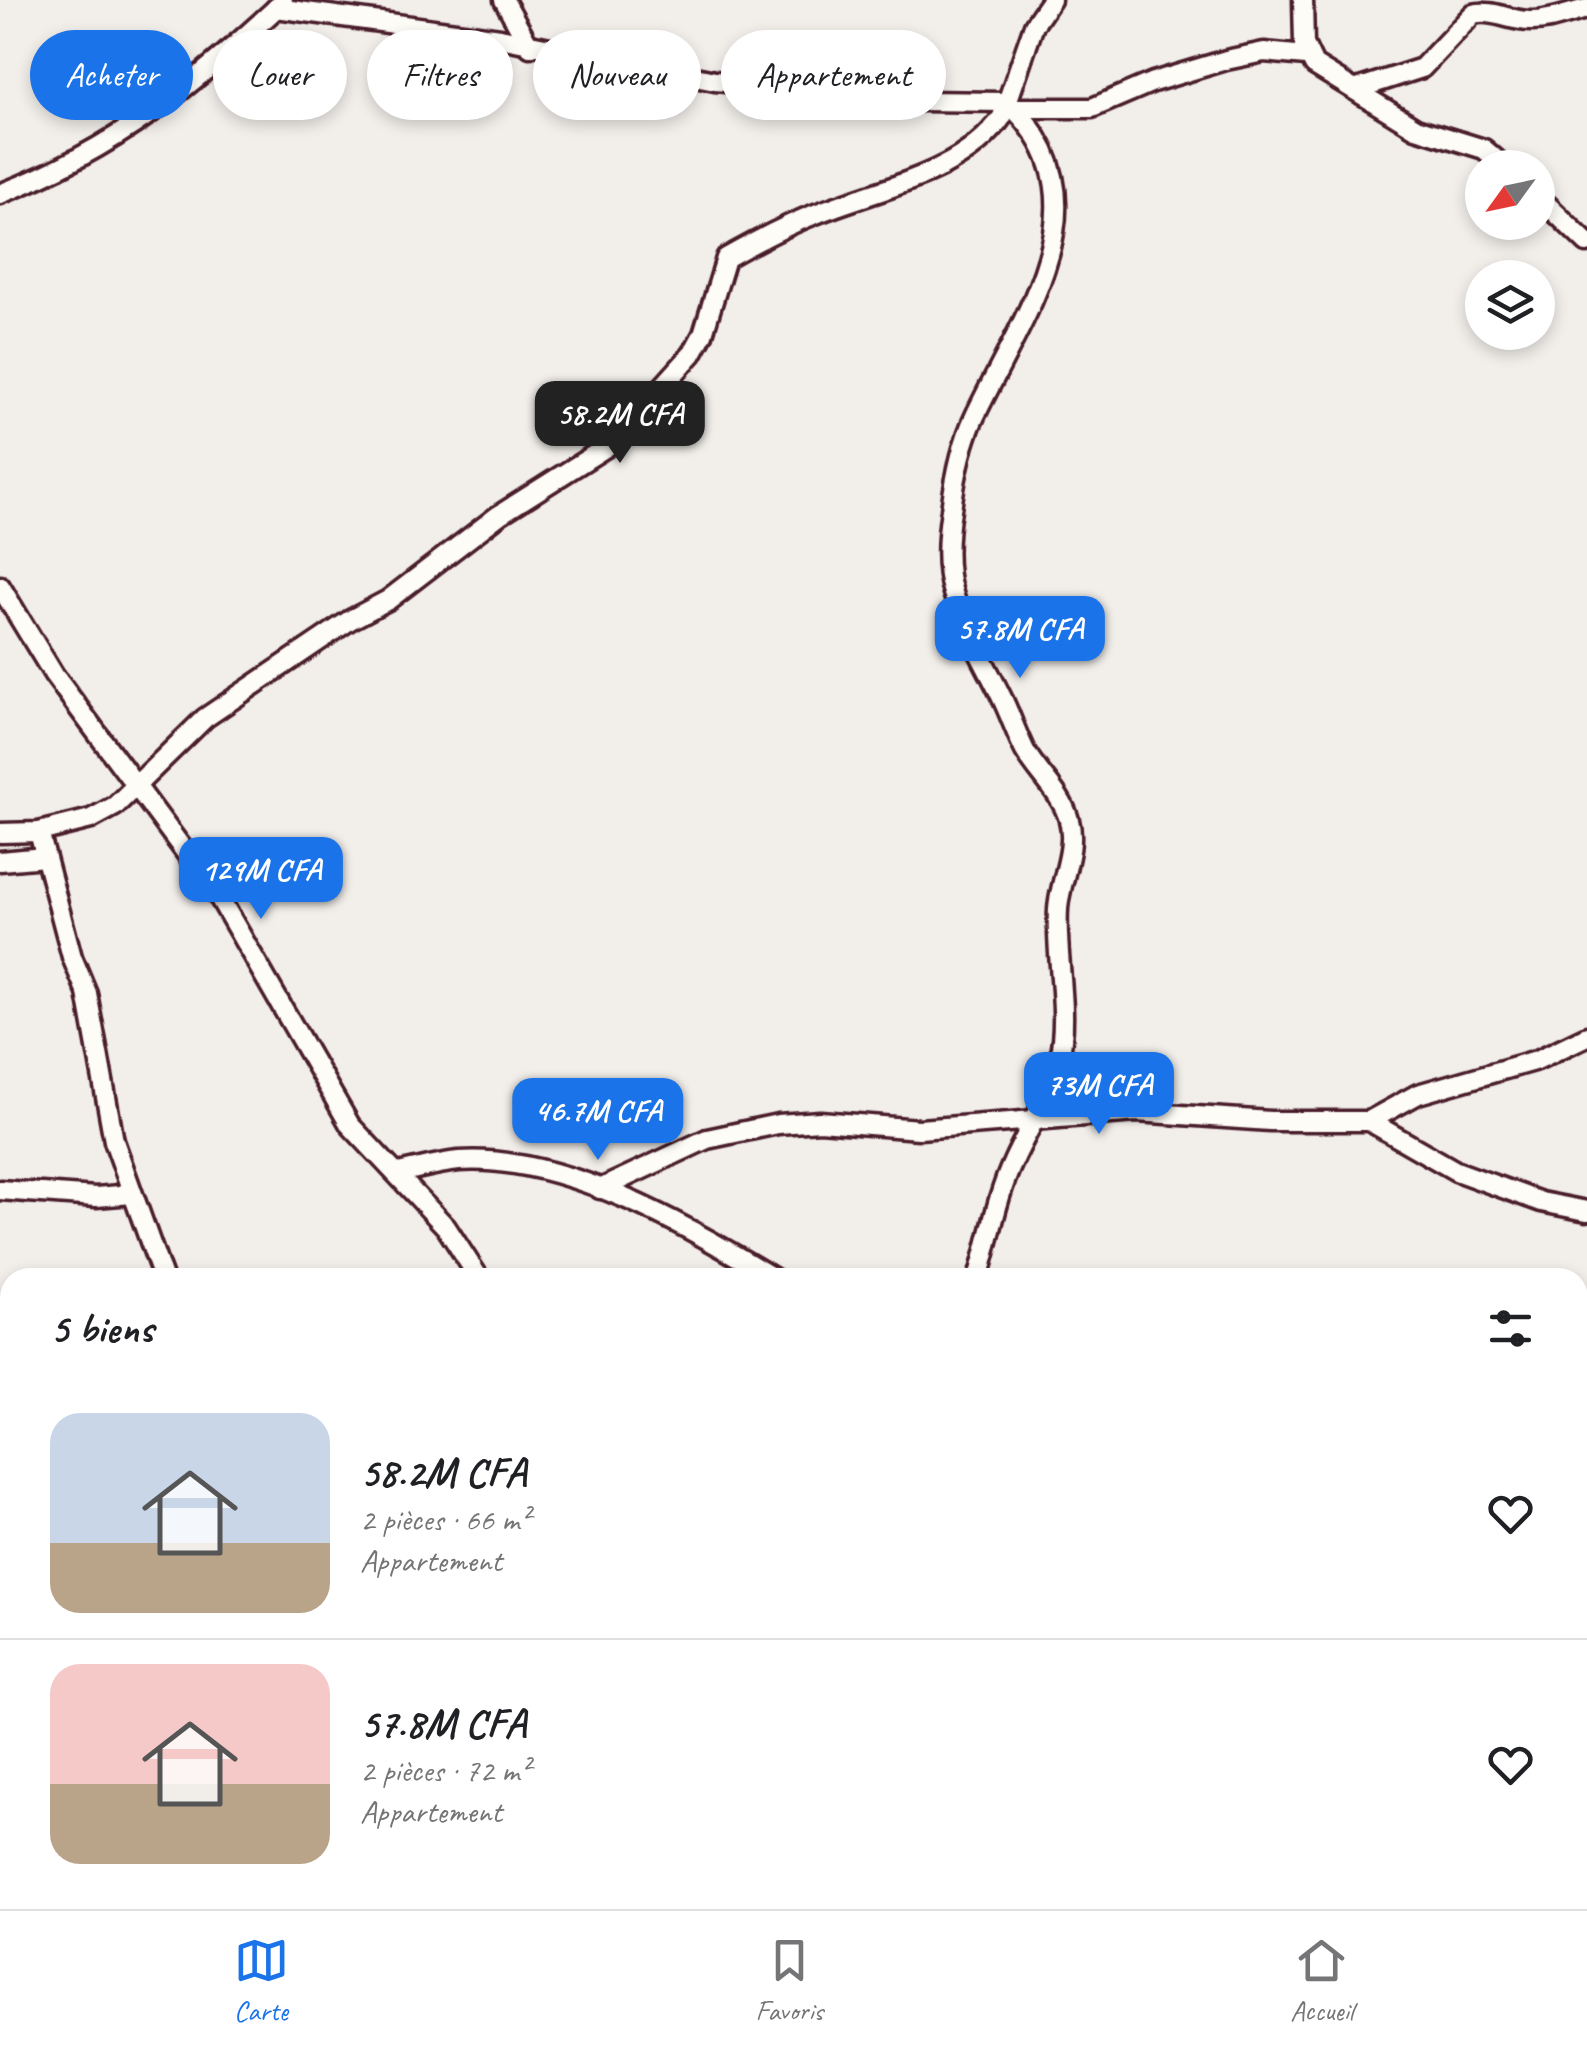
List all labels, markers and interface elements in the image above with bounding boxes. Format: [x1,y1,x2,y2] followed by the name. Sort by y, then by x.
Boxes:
[30,30,193,120] chip: Acheter
[213,30,347,120] chip: Louer
[367,30,513,120] chip: Filtres
[533,30,701,120] chip: Nouveau
[721,30,946,120] chip: Appartement
[1465,150,1555,240] north arrow
[1465,150,1555,350] map controls
[1465,260,1555,350] button: layers
[506,381,734,466] pin: 58.2M CFA
[557,393,683,434] text: 58.2M CFA
[906,596,1134,681] pin: 57.8M CFA
[957,608,1083,649] text: 57.8M CFA
[158,837,364,922] pin: 129M CFA
[201,849,321,890] text: 129M CFA
[1007,1052,1191,1137] pin: 73M CFA
[1046,1064,1152,1105] text: 73M CFA
[484,1078,712,1163] pin: 46.7M CFA
[534,1090,662,1131] text: 46.7M CFA
[1483,1301,1538,1356] icon: filters
[50,1302,153,1355] text: 5 biens
[360,1446,526,1499] text: 58.2M CFA
[130,1453,250,1573] icon: home
[1483,1486,1538,1541] icon: heart
[360,1499,529,1540] text: 2 pièces · 66 m²
[360,1540,502,1581] text: Appartement
[360,1697,526,1750] text: 57.8M CFA
[130,1704,250,1824] icon: home
[1483,1737,1538,1792] icon: heart
[360,1750,529,1791] text: 2 pièces · 72 m²
[360,1791,502,1832] text: Appartement
[234,1933,289,2028] tab: Carte
[756,1933,823,2028] tab: Favoris
[1290,1933,1353,2028] tab: Accueil

